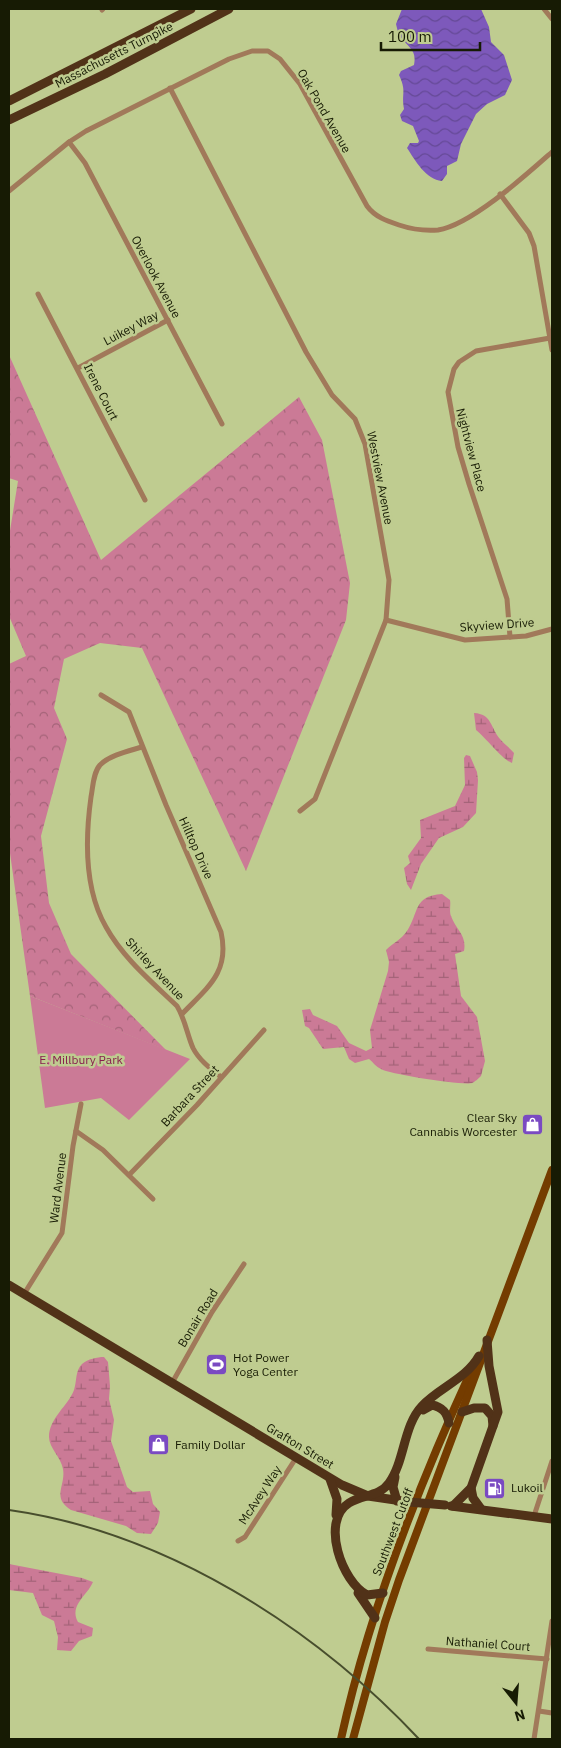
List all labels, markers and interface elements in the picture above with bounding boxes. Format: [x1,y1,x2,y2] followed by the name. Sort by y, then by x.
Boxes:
[52,18,176,91] street label: Massachusetts Turnpike
[381,20,480,52] scale bar
[388,27,432,46] text: 100 m
[294,66,355,156] street label: Oak Pond Avenue
[128,233,185,321] street label: Overlook Avenue
[101,307,161,348] street label: Luikey Way
[81,361,122,423] street label: Irene Court
[453,406,490,494] street label: Nightview Place
[364,430,397,526] street label: Westview Avenue
[459,614,535,635] street label: Skyview Drive
[176,814,217,882] street label: Hilltop Drive
[123,934,188,1003] street label: Shirley Avenue
[39,1052,124,1067] park label: E. Millbury Park
[157,1062,222,1129] street label: Barbara Street
[409,1110,518,1139] place label: Clear Sky Cannabis Worcester
[521,1113,545,1137] shop icon: Clear Sky Cannabis Worcester
[46,1151,69,1224] street label: Ward Avenue
[174,1286,221,1350] street label: Bonair Road
[233,1350,298,1379] place label: Hot Power Yoga Center
[205,1353,229,1377] sports icon: Hot Power Yoga Center
[264,1419,337,1472] street label: Grafton Street
[147,1433,171,1457] shop icon: Family Dollar
[175,1437,246,1452] place label: Family Dollar
[235,1462,284,1527] street label: McAvey Way
[483,1476,507,1500] fuel station icon: Lukoil
[511,1480,543,1495] place label: Lukoil
[369,1486,416,1578] street label: Southwest Cutoff
[445,1633,531,1654] street label: Nathaniel Court
[491,1678,541,1728] north arrow
[512,1705,527,1726] text: N

